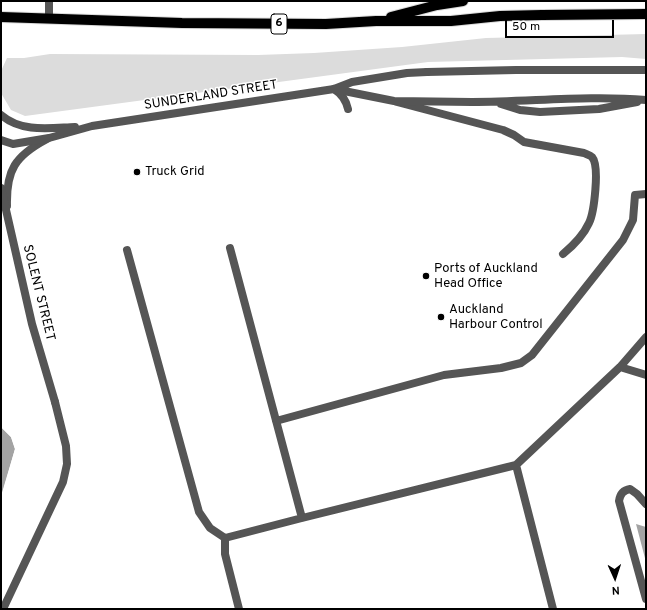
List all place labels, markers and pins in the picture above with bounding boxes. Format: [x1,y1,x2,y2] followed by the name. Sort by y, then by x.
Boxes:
[145,164,205,180] place label: Truck Grid
[132,167,142,177] marker: Truck Grid
[434,261,538,292] place label: Ports of Auckland Head Office
[421,271,431,281] marker: Ports of Auckland Head Office
[449,302,543,333] place label: Auckland Harbour Control
[436,312,446,322] marker: Auckland Harbour Control

